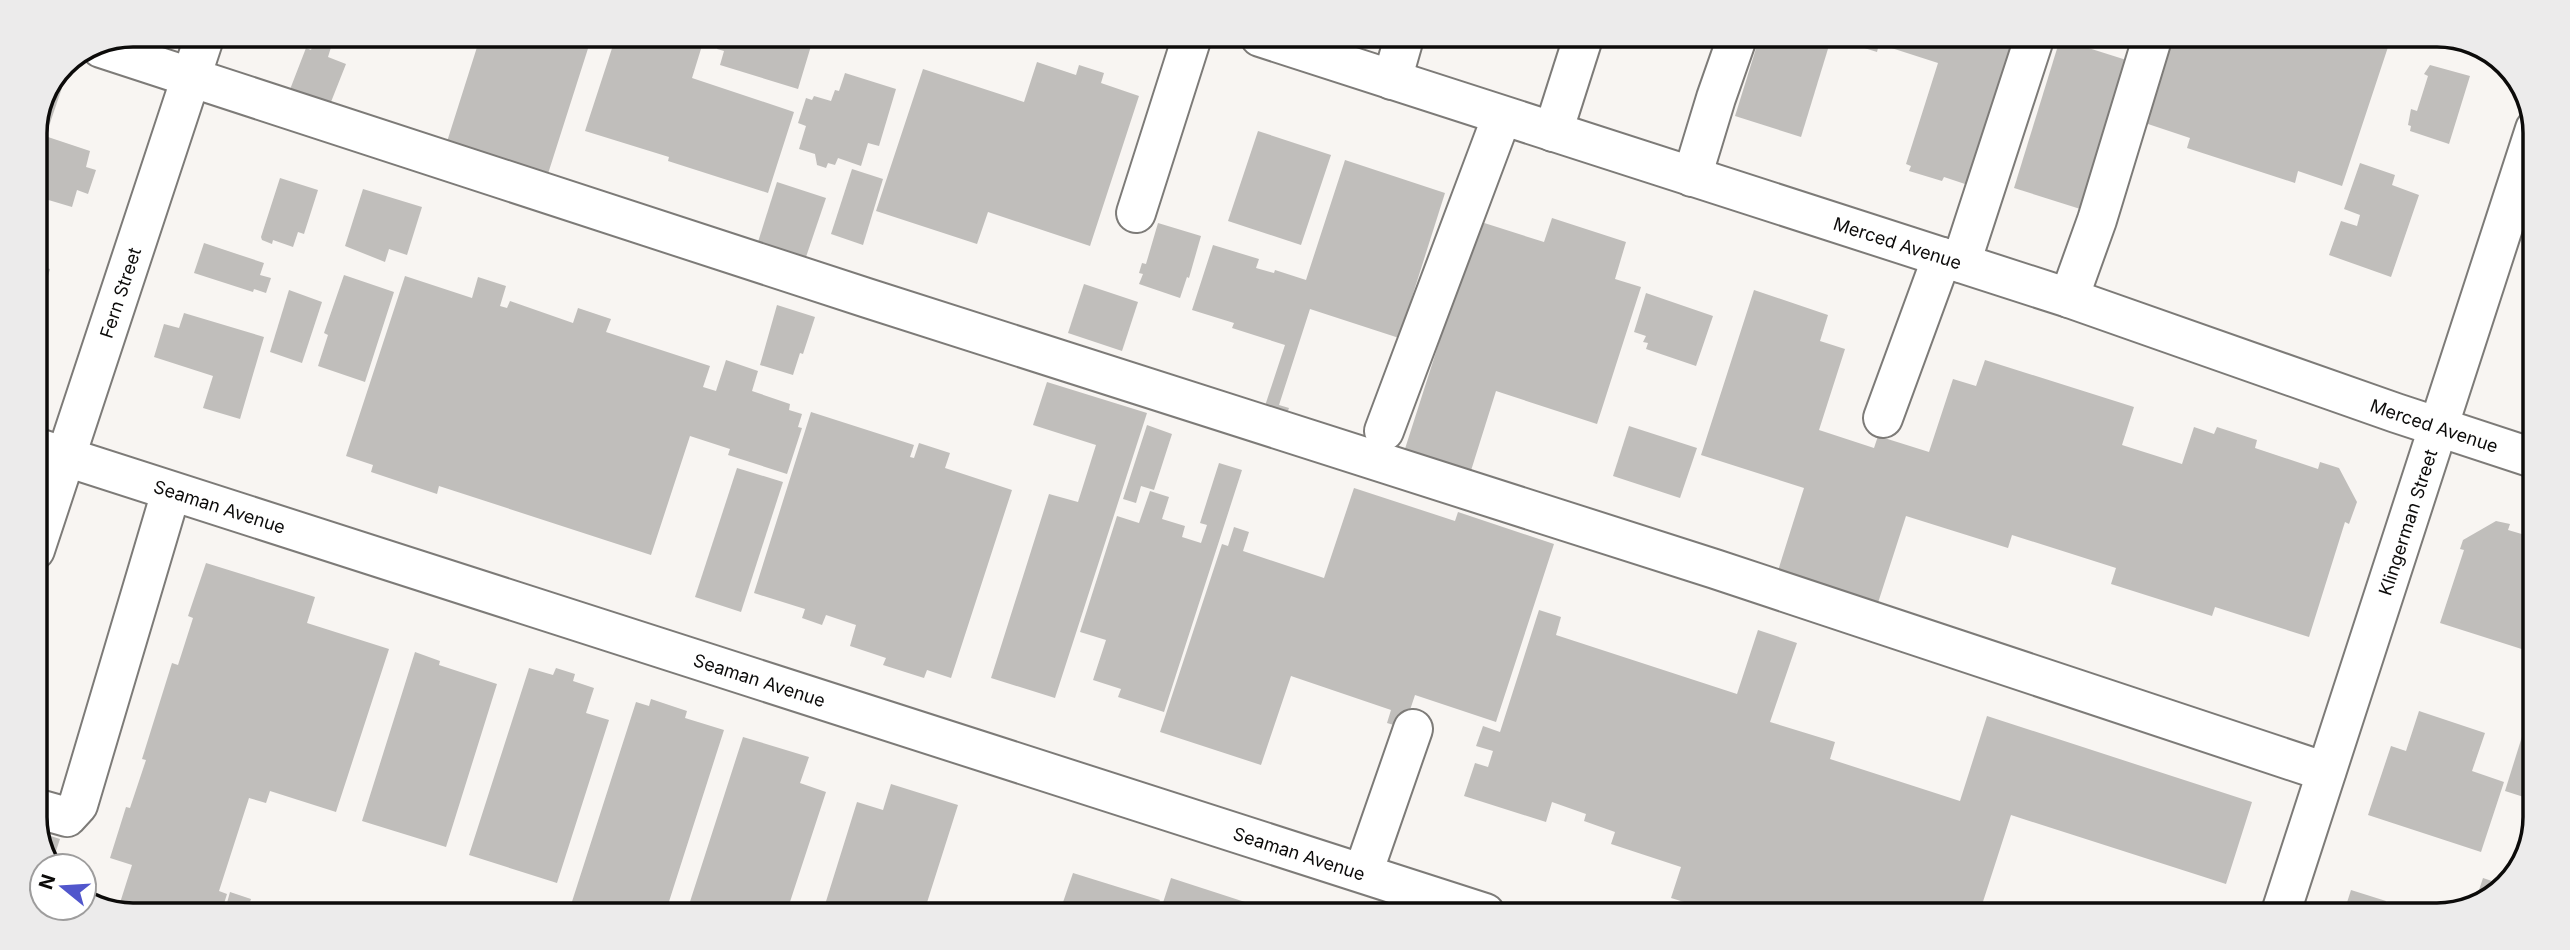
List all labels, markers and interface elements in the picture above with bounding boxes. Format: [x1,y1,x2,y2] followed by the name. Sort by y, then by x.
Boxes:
[1831,212,1964,273] street label: Merced Avenue
[95,245,145,341] street label: Fern Street
[2368,394,2501,456] street label: Merced Avenue
[2374,446,2441,598] street label: Klingerman Street
[151,475,288,537] street label: Seaman Avenue
[691,649,828,711] street label: Seaman Avenue
[1231,822,1368,884] street label: Seaman Avenue
[28,852,98,922] north arrow
[34,871,60,892] text: N

